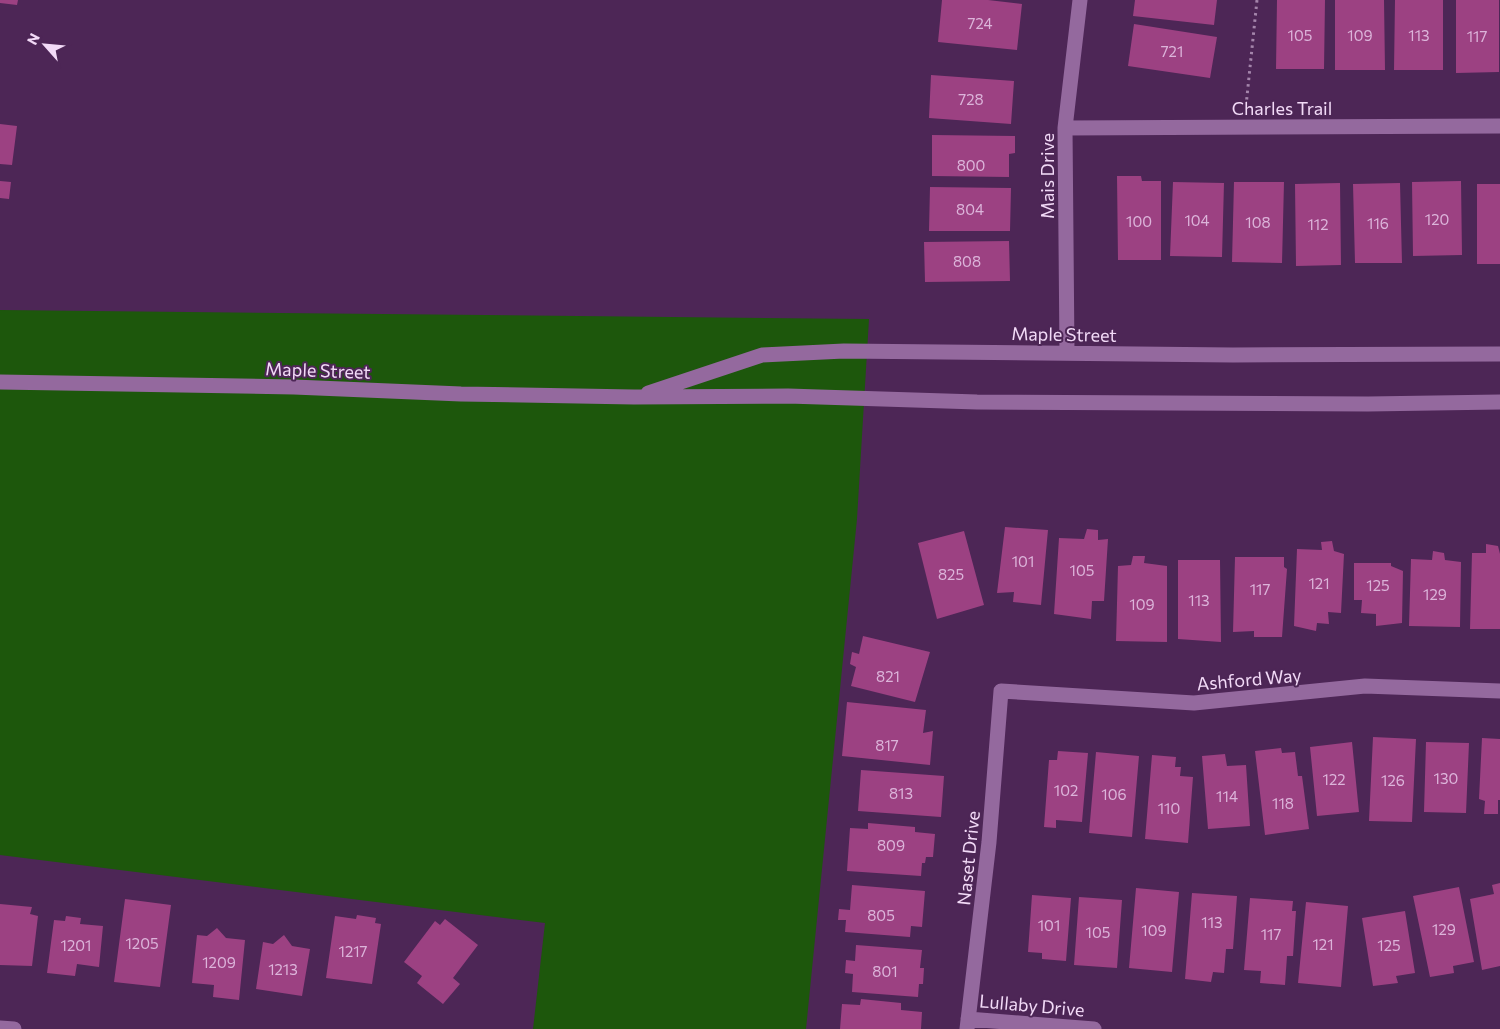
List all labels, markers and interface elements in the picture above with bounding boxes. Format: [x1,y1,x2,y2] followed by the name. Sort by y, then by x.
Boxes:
[968,14,992,32] house number: 724
[20,20,70,70] north arrow
[1288,26,1312,44] house number: 105
[1347,26,1373,44] house number: 109
[1408,26,1430,44] house number: 113
[1467,27,1487,45] house number: 117
[23,30,43,47] text: N
[1161,42,1183,60] house number: 721
[958,90,984,108] house number: 728
[1232,97,1332,119] street label: Charles Trail
[1036,133,1058,219] street label: Mais Drive
[957,156,985,174] house number: 800
[956,200,984,218] house number: 804
[1425,210,1449,228] house number: 120
[1184,211,1210,229] house number: 104
[1126,212,1152,230] house number: 100
[1245,213,1271,231] house number: 108
[1367,214,1389,232] house number: 116
[1307,215,1329,233] house number: 112
[953,252,981,270] house number: 808
[1011,322,1117,346] street label: Maple Street
[265,357,371,383] street label: Maple Street
[1012,552,1034,570] house number: 101
[1070,561,1094,579] house number: 105
[938,565,964,583] house number: 825
[1308,574,1330,592] house number: 121
[1366,576,1390,594] house number: 125
[1250,580,1270,598] house number: 117
[1423,585,1447,603] house number: 129
[1188,591,1210,609] house number: 113
[1129,595,1155,613] house number: 109
[1196,663,1302,695] street label: Ashford Way
[876,667,900,685] house number: 821
[875,736,899,754] house number: 817
[1434,769,1458,787] house number: 130
[1322,770,1346,788] house number: 122
[1381,771,1405,789] house number: 126
[1054,781,1078,799] house number: 102
[889,784,913,802] house number: 813
[1101,785,1127,803] house number: 106
[1216,787,1238,805] house number: 114
[1272,794,1294,812] house number: 118
[1158,799,1180,817] house number: 110
[952,810,984,906] street label: Naset Drive
[877,836,905,854] house number: 809
[867,906,895,924] house number: 805
[1201,913,1223,931] house number: 113
[1038,916,1060,934] house number: 101
[1432,920,1456,938] house number: 129
[1141,921,1167,939] house number: 109
[1086,923,1110,941] house number: 105
[1261,925,1281,943] house number: 117
[125,934,159,952] house number: 1205
[1312,935,1334,953] house number: 121
[61,936,91,954] house number: 1201
[1377,936,1401,954] house number: 125
[338,942,368,960] house number: 1217
[202,953,236,971] house number: 1209
[268,960,298,978] house number: 1213
[872,962,898,980] house number: 801
[978,989,1086,1021] street label: Lullaby Drive

